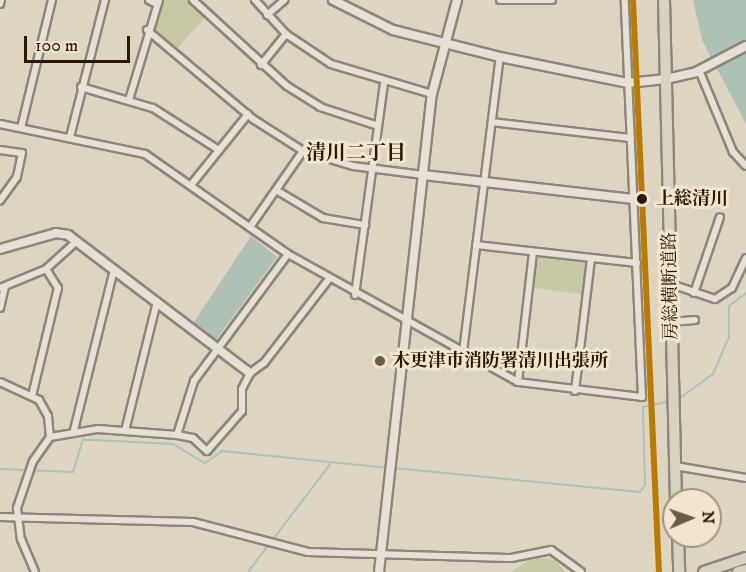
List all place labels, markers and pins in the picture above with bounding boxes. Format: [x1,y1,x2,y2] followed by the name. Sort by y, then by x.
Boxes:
[656,188,728,210] place label: 上総清川
[633,190,651,208] marker: 上総清川
[392,350,608,372] place label: 木更津市消防署清川出張所
[373,354,387,368] marker: 木更津市消防署清川出張所

